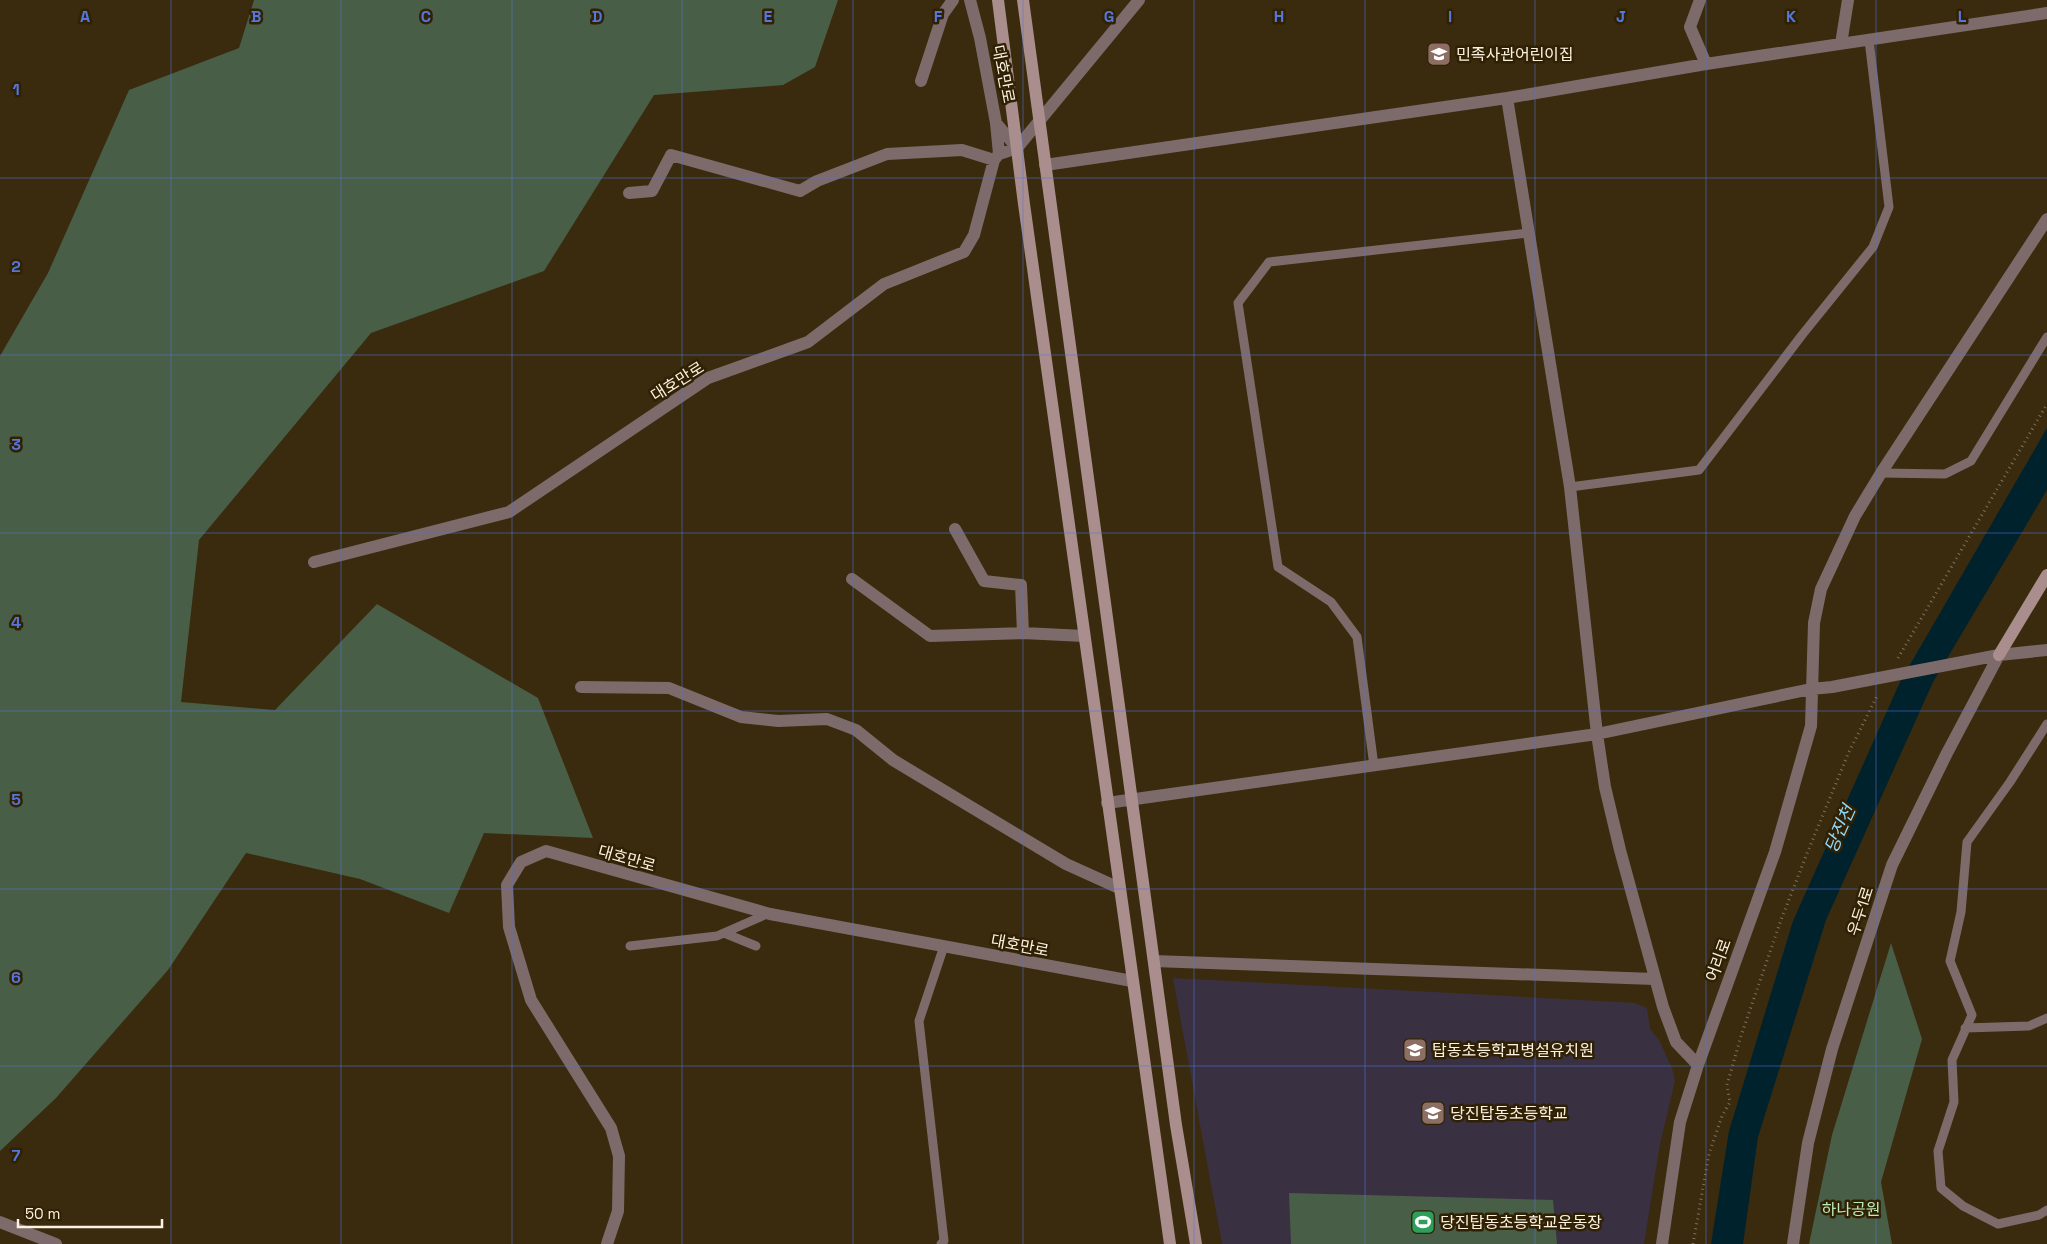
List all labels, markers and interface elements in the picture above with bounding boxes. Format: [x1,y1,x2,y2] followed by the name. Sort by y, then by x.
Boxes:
[80,6,90,27] text: A
[251,6,261,27] text: B
[421,6,431,27] text: C
[592,6,602,27] text: D
[764,6,773,27] text: E
[934,6,943,27] text: F
[1104,6,1114,27] text: G
[1274,6,1284,27] text: H
[1448,6,1452,27] text: I
[1616,6,1626,27] text: J
[1786,6,1796,27] text: K
[1958,6,1967,27] text: L
[1426,41,1452,67] school or university icon: 민족사관어린이집
[988,43,1019,105] street label: 대호만로
[1456,44,1574,65] place label: 민족사관어린이집
[12,79,20,100] text: 1
[11,256,21,277] text: 2
[647,357,708,406] street label: 대호만로
[11,434,21,455] text: 3
[11,612,21,633] text: 4
[11,789,21,810] text: 5
[1819,799,1861,856] water label: 당진천
[596,840,658,877] street label: 대호만로
[1843,883,1878,939] street label: 우두1로
[989,930,1051,961] street label: 대호만로
[1701,936,1736,985] street label: 어리로
[11,967,21,988] text: 6
[1402,1037,1428,1063] school or university icon: 탑동초등학교병설유치원
[1432,1040,1594,1061] place label: 탑동초등학교병설유치원
[1420,1100,1446,1126] school or university icon: 당진탑동초등학교
[1450,1103,1568,1124] place label: 당진탑동초등학교
[12,1145,21,1166] text: 7
[18,1196,161,1228] scale bar
[1822,1199,1880,1220] park label: 하나공원
[25,1204,60,1223] text: 50 m
[1410,1209,1436,1235] sports icon: 당진탑동초등학교운동장
[1440,1212,1602,1233] place label: 당진탑동초등학교운동장

